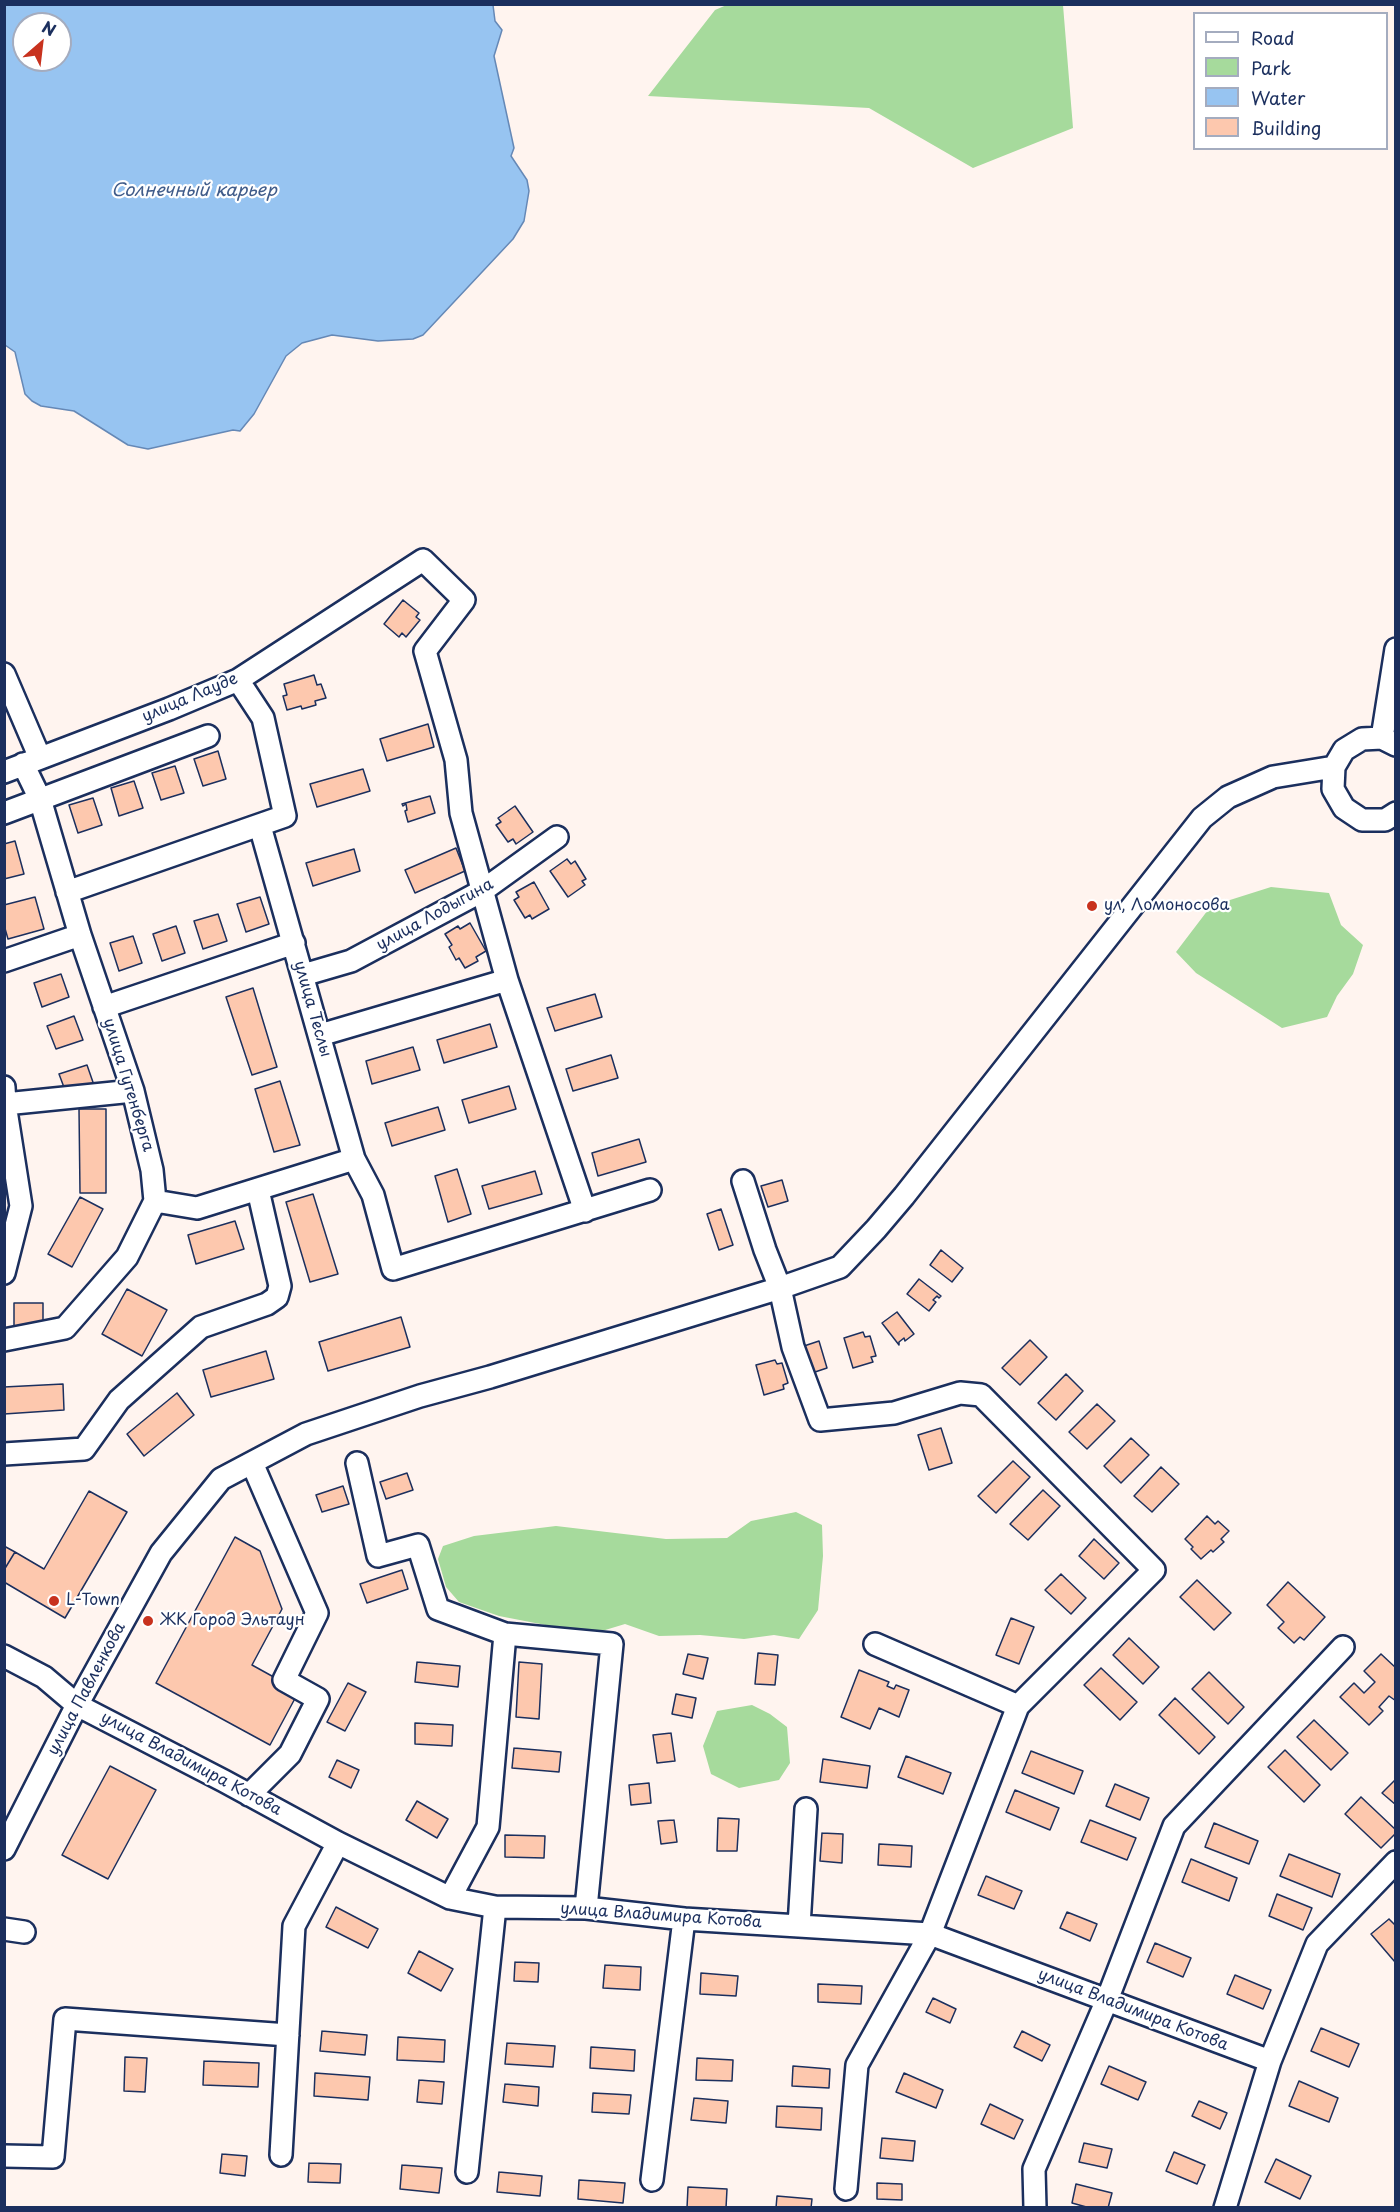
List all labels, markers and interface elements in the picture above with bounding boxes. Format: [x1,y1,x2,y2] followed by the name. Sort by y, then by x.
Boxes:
[12,12,72,72] north arrow
[1193,12,1388,150] legend
[38,14,61,41] text: N
[1251,24,1295,51] text: Road
[1251,54,1291,81] text: Park
[1251,84,1305,111] text: Water
[1251,114,1321,141] text: Building
[111,180,277,202] water label: Солнечный карьер
[139,669,241,727] street label: улица Лауде
[373,875,497,955] street label: улица Лодыгина
[1104,896,1229,916] place label: ул, Ломоносова
[1085,899,1099,913] marker: ул, Ломоносова
[289,959,335,1059] street label: улица Теслы
[99,1016,157,1154] street label: улица Гутенберга
[66,1591,120,1611] place label: L-Town
[47,1594,61,1608] marker: L-Town
[160,1611,305,1631] place label: ЖК Город Эльтаун
[141,1614,155,1628] marker: ЖК Город Эльтаун
[44,1619,130,1759] street label: улица Павленкова
[97,1708,285,1820] street label: улица Владимира Котова
[560,1899,762,1933] street label: улица Владимира Котова
[1035,1965,1231,2055] street label: улица Владимира Котова

